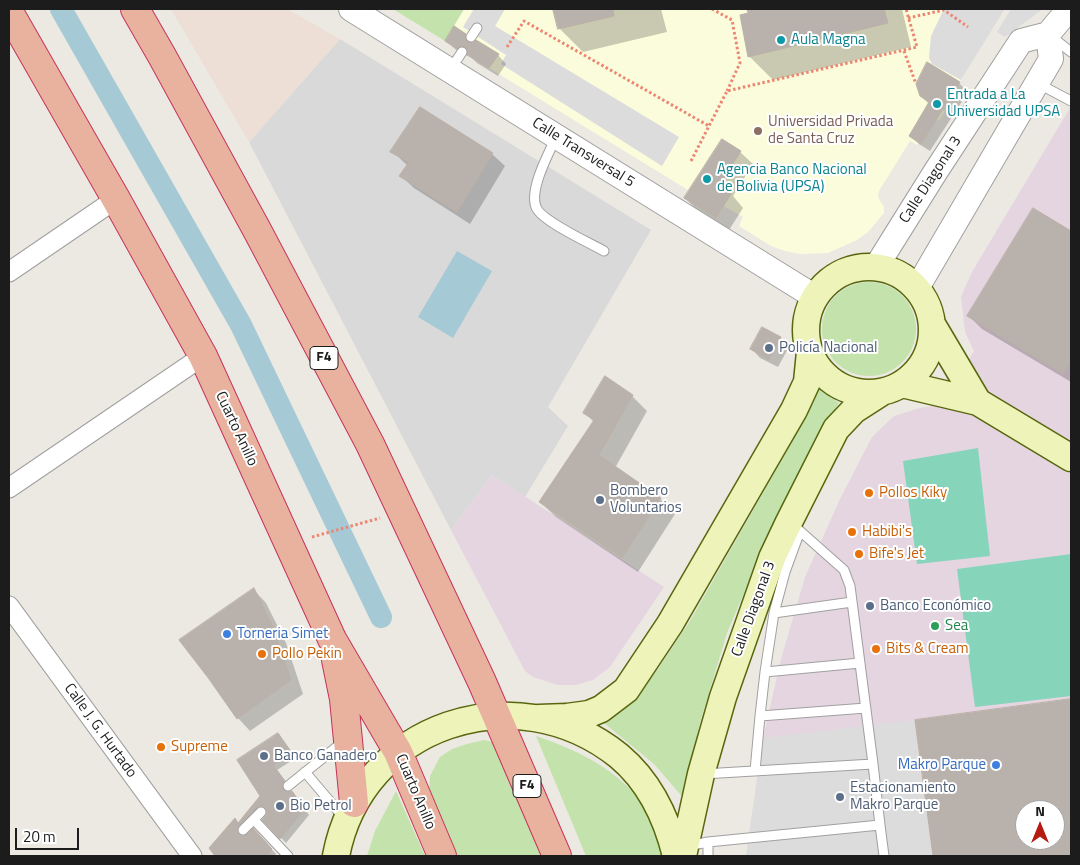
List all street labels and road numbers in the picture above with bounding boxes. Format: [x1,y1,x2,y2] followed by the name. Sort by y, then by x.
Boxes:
[529,114,637,192] street label: Calle Transversal 5
[896,133,966,227] street label: Calle Diagonal 3
[310,346,338,369] road number: F4
[211,389,261,469] street label: Cuarto Anillo
[728,559,780,659] street label: Calle Diagonal 3
[60,680,140,782] street label: Calle J. G. Hurtado
[391,752,439,832] street label: Cuarto Anillo
[513,774,541,798] road number: F4

